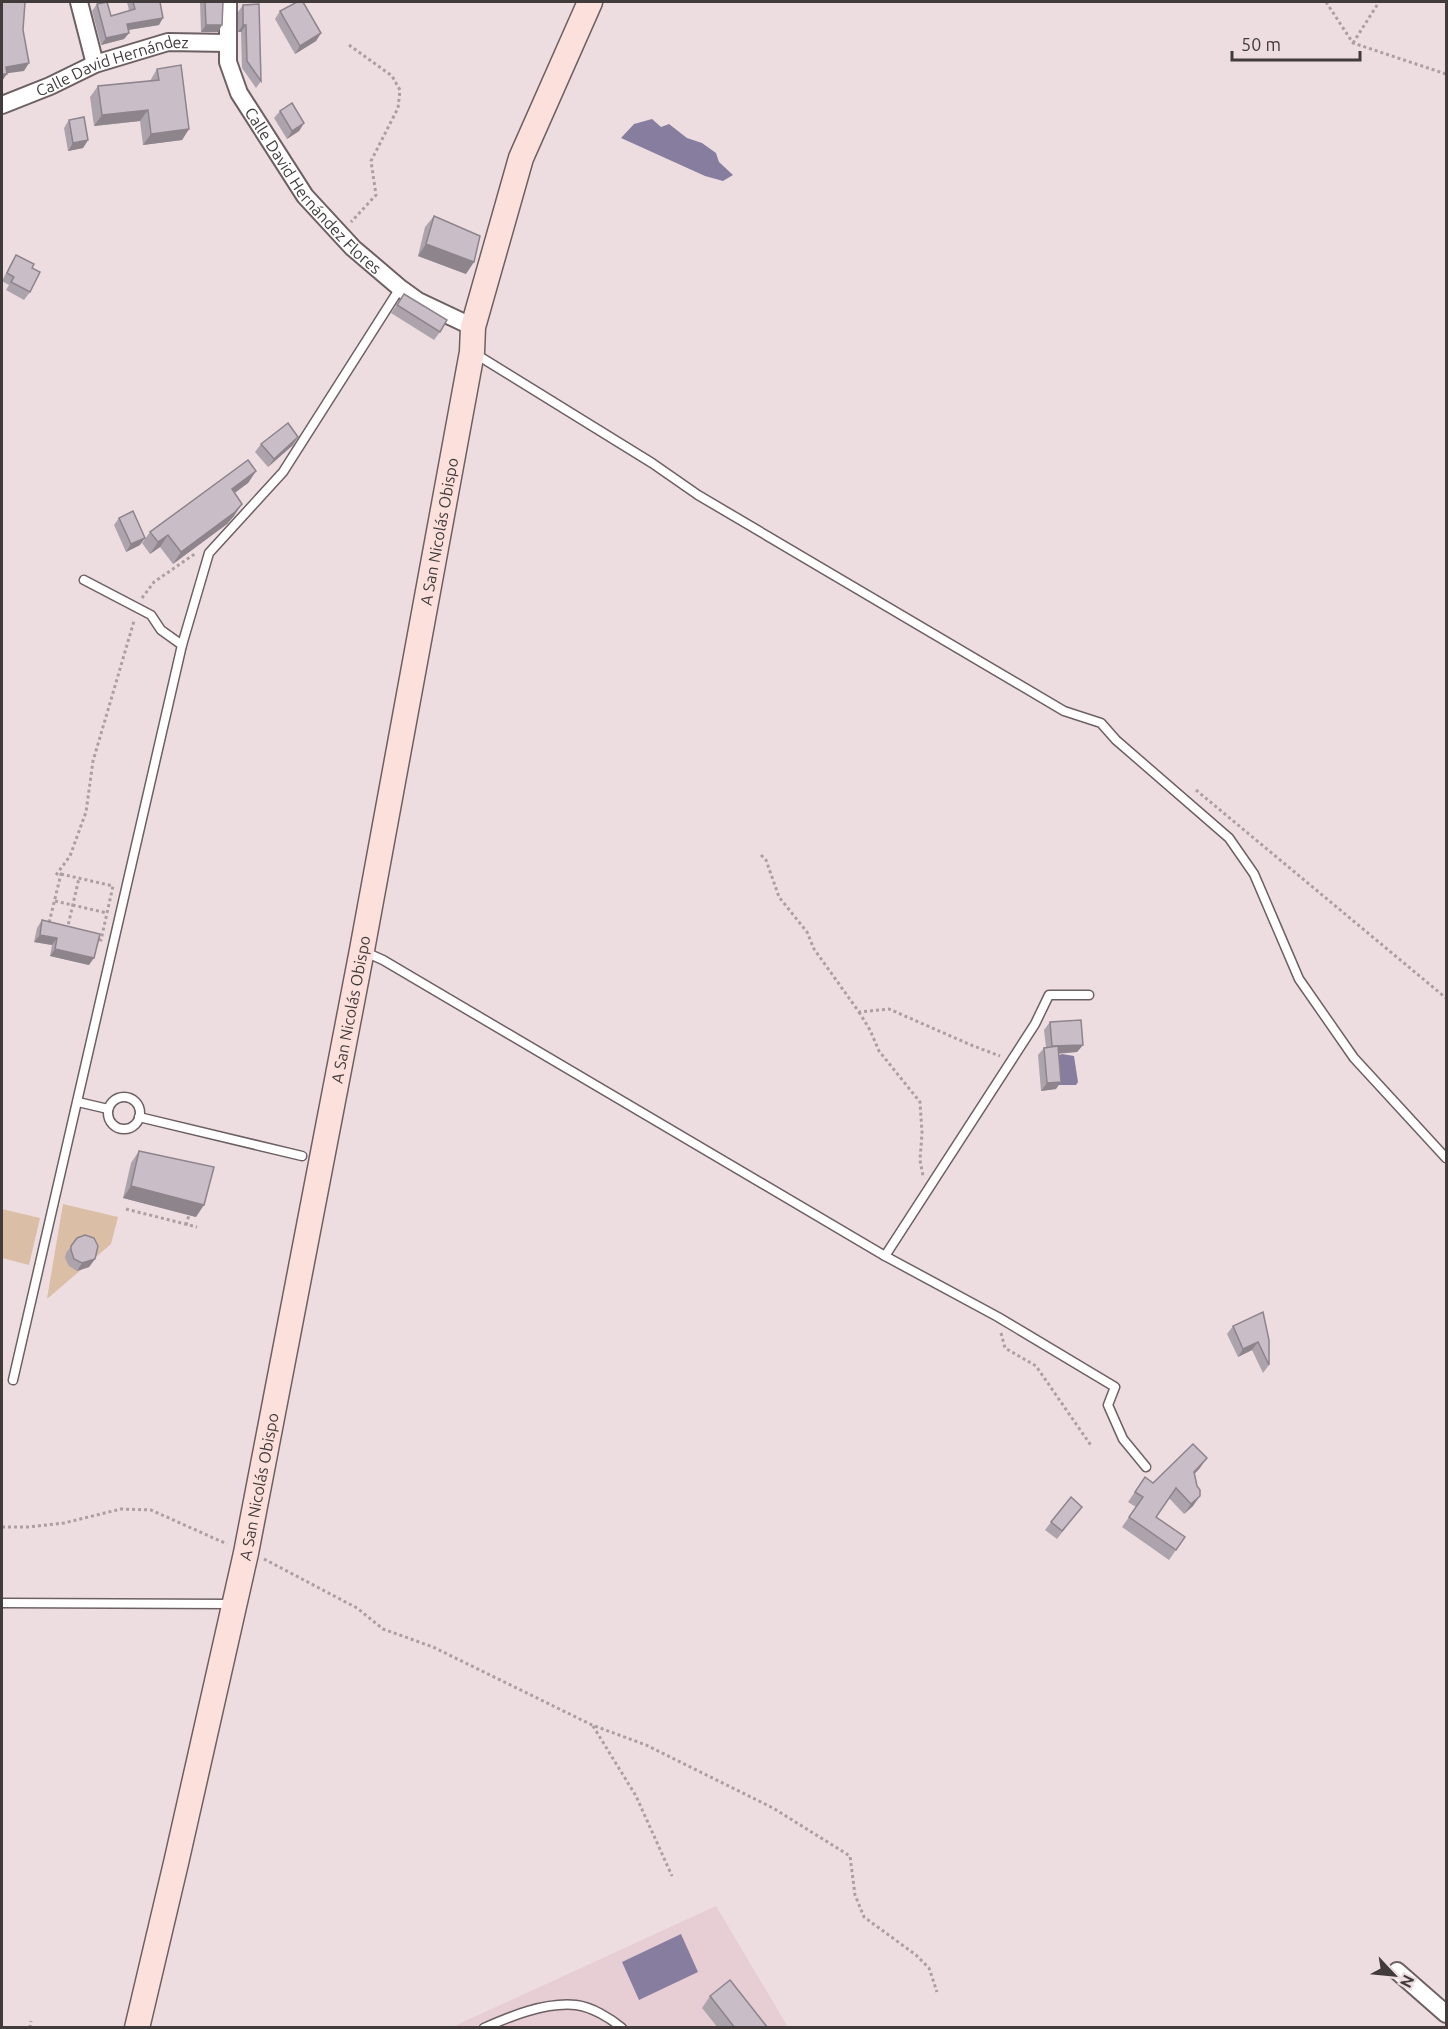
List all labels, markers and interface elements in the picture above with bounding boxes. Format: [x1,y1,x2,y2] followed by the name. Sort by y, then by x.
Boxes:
[1232,24,1360,62] scale bar
[33,32,189,100] street label: Calle David Hernández
[1241,34,1281,54] text: 50 m
[241,104,385,277] street label: Calle David Hernández Flores
[417,456,461,607] street label: A San Nicolás Obispo
[328,934,374,1085] street label: A San Nicolás Obispo
[236,1411,282,1562] street label: A San Nicolás Obispo
[1364,1945,1424,2005] north arrow
[1397,1972,1418,1991] text: N

